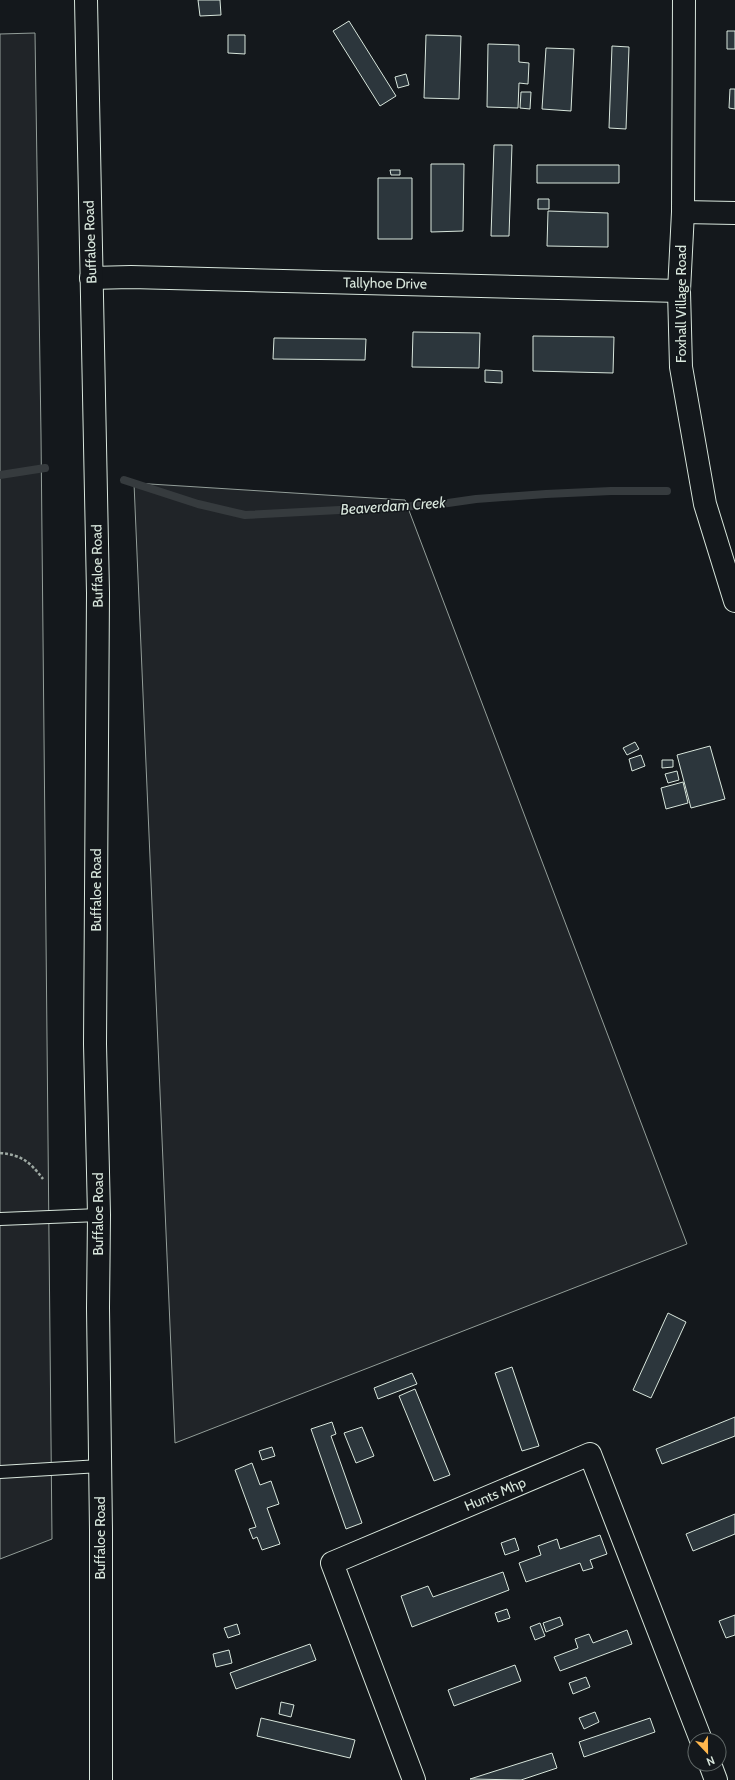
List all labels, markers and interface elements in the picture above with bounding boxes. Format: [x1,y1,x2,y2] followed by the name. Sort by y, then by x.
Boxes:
[80,200,100,284] street label: Buffaloe Road
[672,245,690,363] street label: Foxhall Village Road
[343,273,427,293] street label: Tallyhoe Drive
[340,493,447,519] water label: Beaverdam Creek
[87,524,107,608] street label: Buffaloe Road
[87,848,105,932] street label: Buffaloe Road
[89,1172,107,1256] street label: Buffaloe Road
[462,1473,529,1515] street label: Hunts Mhp
[91,1496,109,1580] street label: Buffaloe Road
[687,1732,727,1772] north arrow
[705,1753,717,1769] text: N

